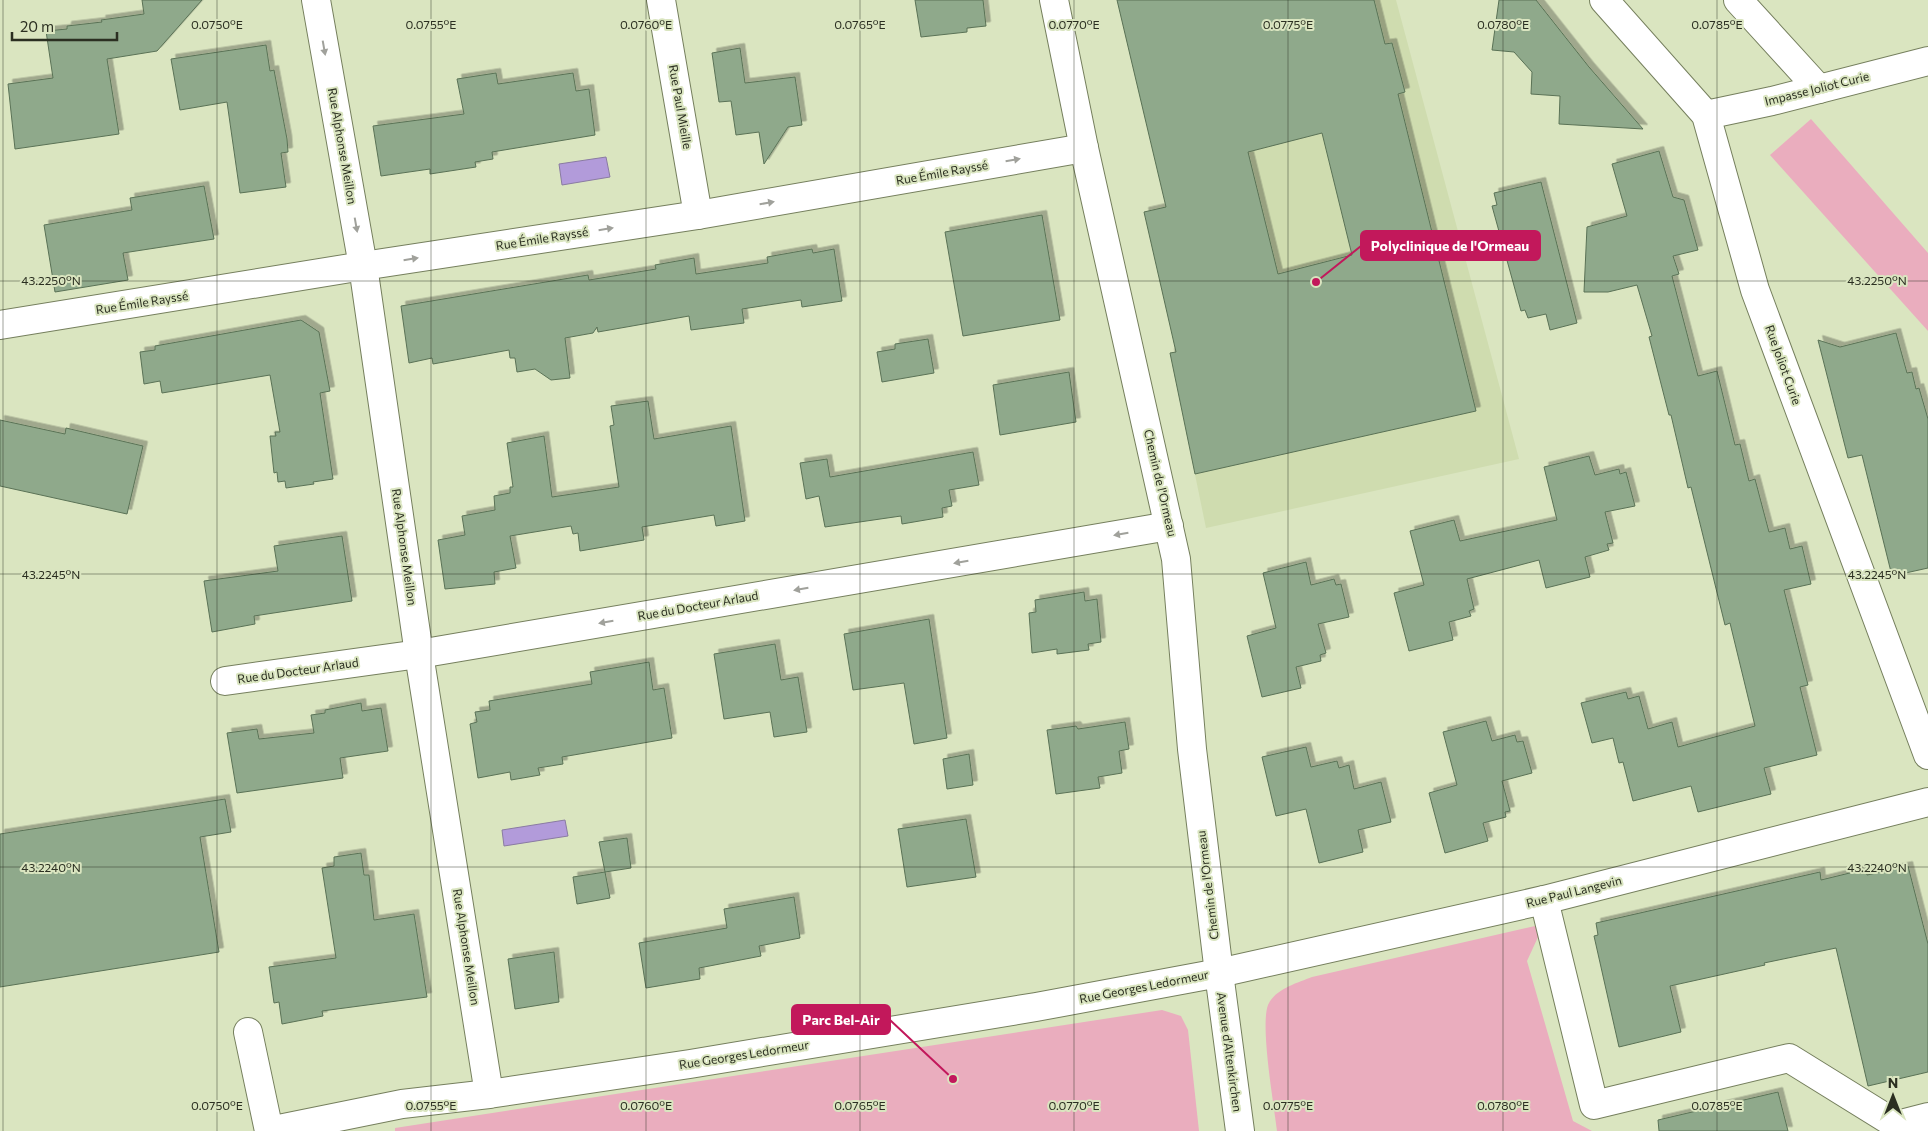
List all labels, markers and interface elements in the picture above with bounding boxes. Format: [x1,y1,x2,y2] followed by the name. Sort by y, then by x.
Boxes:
[12,10,118,42] scale bar
[20,17,54,35] text: 20 m
[191,17,243,31] text: 0.0750°E
[406,17,456,31] text: 0.0755°E
[620,17,672,31] text: 0.0760°E
[834,17,886,31] text: 0.0765°E
[1048,17,1100,31] text: 0.0770°E
[1263,17,1313,31] text: 0.0775°E
[1477,17,1529,31] text: 0.0780°E
[1691,17,1743,31] text: 0.0785°E
[321,40,329,56] one-way arrow
[667,63,695,150] street label: Rue Paul Mieille
[1763,68,1871,109] street label: Impasse Joliot Curie
[326,87,360,205] street label: Rue Alphonse Meillon
[1006,156,1022,164] one-way arrow
[895,157,989,187] street label: Rue Émile Rayssé
[759,199,775,207] one-way arrow
[352,218,360,234] one-way arrow
[495,224,589,252] street label: Rue Émile Rayssé
[599,225,615,233] one-way arrow
[1361,231,1540,260] callout: Polyclinique de l'Ormeau
[1371,237,1529,254] text: Polyclinique de l'Ormeau
[404,255,420,263] one-way arrow
[21,273,81,287] text: 43.2250°N
[1847,273,1907,287] text: 43.2250°N
[95,288,189,316] street label: Rue Émile Rayssé
[1762,323,1805,407] street label: Rue Joliot Curie
[1142,428,1180,538] street label: Chemin de l'Ormeau
[390,488,420,606] street label: Rue Alphonse Meillon
[1113,531,1129,539] one-way arrow
[953,558,969,566] one-way arrow
[22,567,80,581] text: 43.2245°N
[1848,567,1906,581] text: 43.2245°N
[792,585,808,593] one-way arrow
[636,588,759,623] street label: Rue du Docteur Arlaud
[598,618,614,626] one-way arrow
[236,655,359,685] street label: Rue du Docteur Arlaud
[1193,830,1221,940] street label: Chemin de l'Ormeau
[21,860,81,874] text: 43.2240°N
[1847,860,1907,874] text: 43.2240°N
[1525,872,1623,910] street label: Rue Paul Langevin
[451,888,483,1006] street label: Rue Alphonse Meillon
[1078,967,1210,1005] street label: Rue Georges Ledormeur
[1215,991,1245,1113] street label: Avenue d'Altenkirchen
[792,1005,890,1034] callout: Parc Bel-Air
[802,1011,880,1028] text: Parc Bel-Air
[678,1037,810,1071] street label: Rue Georges Ledormeur
[1868,1071,1918,1121] north arrow
[1888,1074,1898,1091] text: N
[191,1098,243,1112] text: 0.0750°E
[406,1098,456,1112] text: 0.0755°E
[620,1098,672,1112] text: 0.0760°E
[834,1098,886,1112] text: 0.0765°E
[1048,1098,1100,1112] text: 0.0770°E
[1263,1098,1313,1112] text: 0.0775°E
[1477,1098,1529,1112] text: 0.0780°E
[1691,1098,1743,1112] text: 0.0785°E

